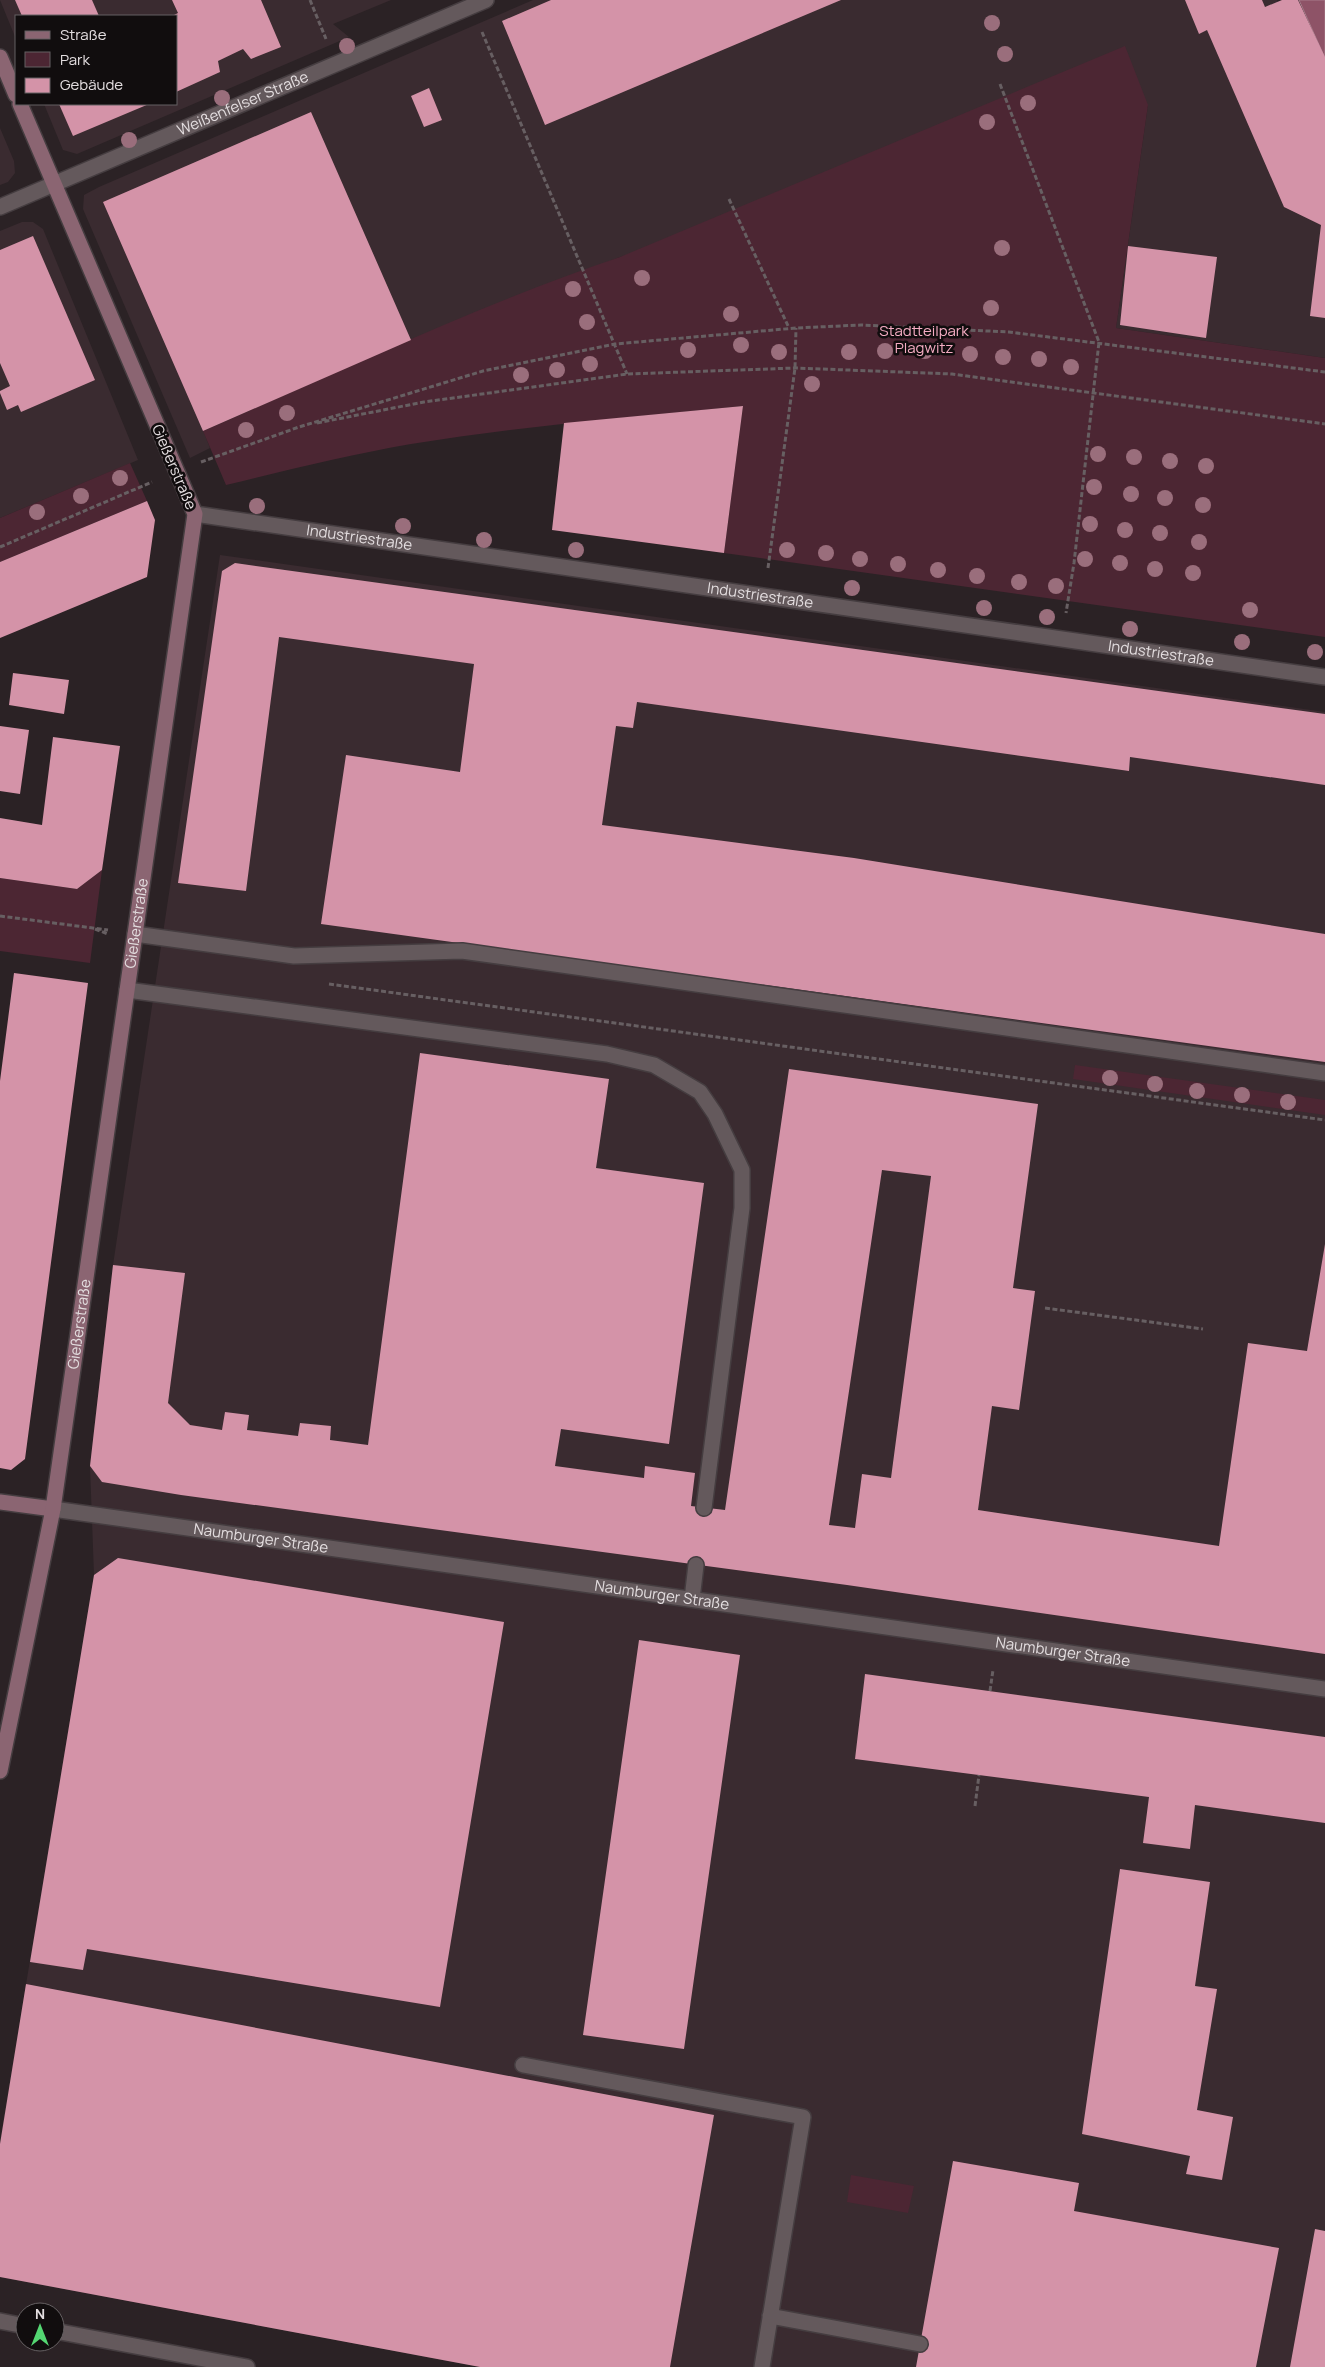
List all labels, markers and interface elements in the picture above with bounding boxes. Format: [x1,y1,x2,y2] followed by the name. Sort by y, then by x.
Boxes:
[15,15,178,105] legend
[60,24,107,45] text: Straße
[60,49,90,70] text: Park
[174,66,312,140] street label: Weißenfelser Straße
[60,74,123,95] text: Gebäude
[879,320,969,358] park label: Stadtteilpark Plagwitz
[147,421,202,513] street label: Gießerstraße
[305,519,414,555] street label: Industriestraße
[706,577,815,613] street label: Industriestraße
[1107,635,1216,671] street label: Industriestraße
[119,876,153,970] street label: Gießerstraße
[62,1277,96,1371] street label: Gießerstraße
[192,1518,330,1558] street label: Naumburger Straße
[593,1575,731,1615] street label: Naumburger Straße
[994,1632,1132,1671] street label: Naumburger Straße
[15,2302,65,2352] north arrow
[35,2304,45,2323] text: N

